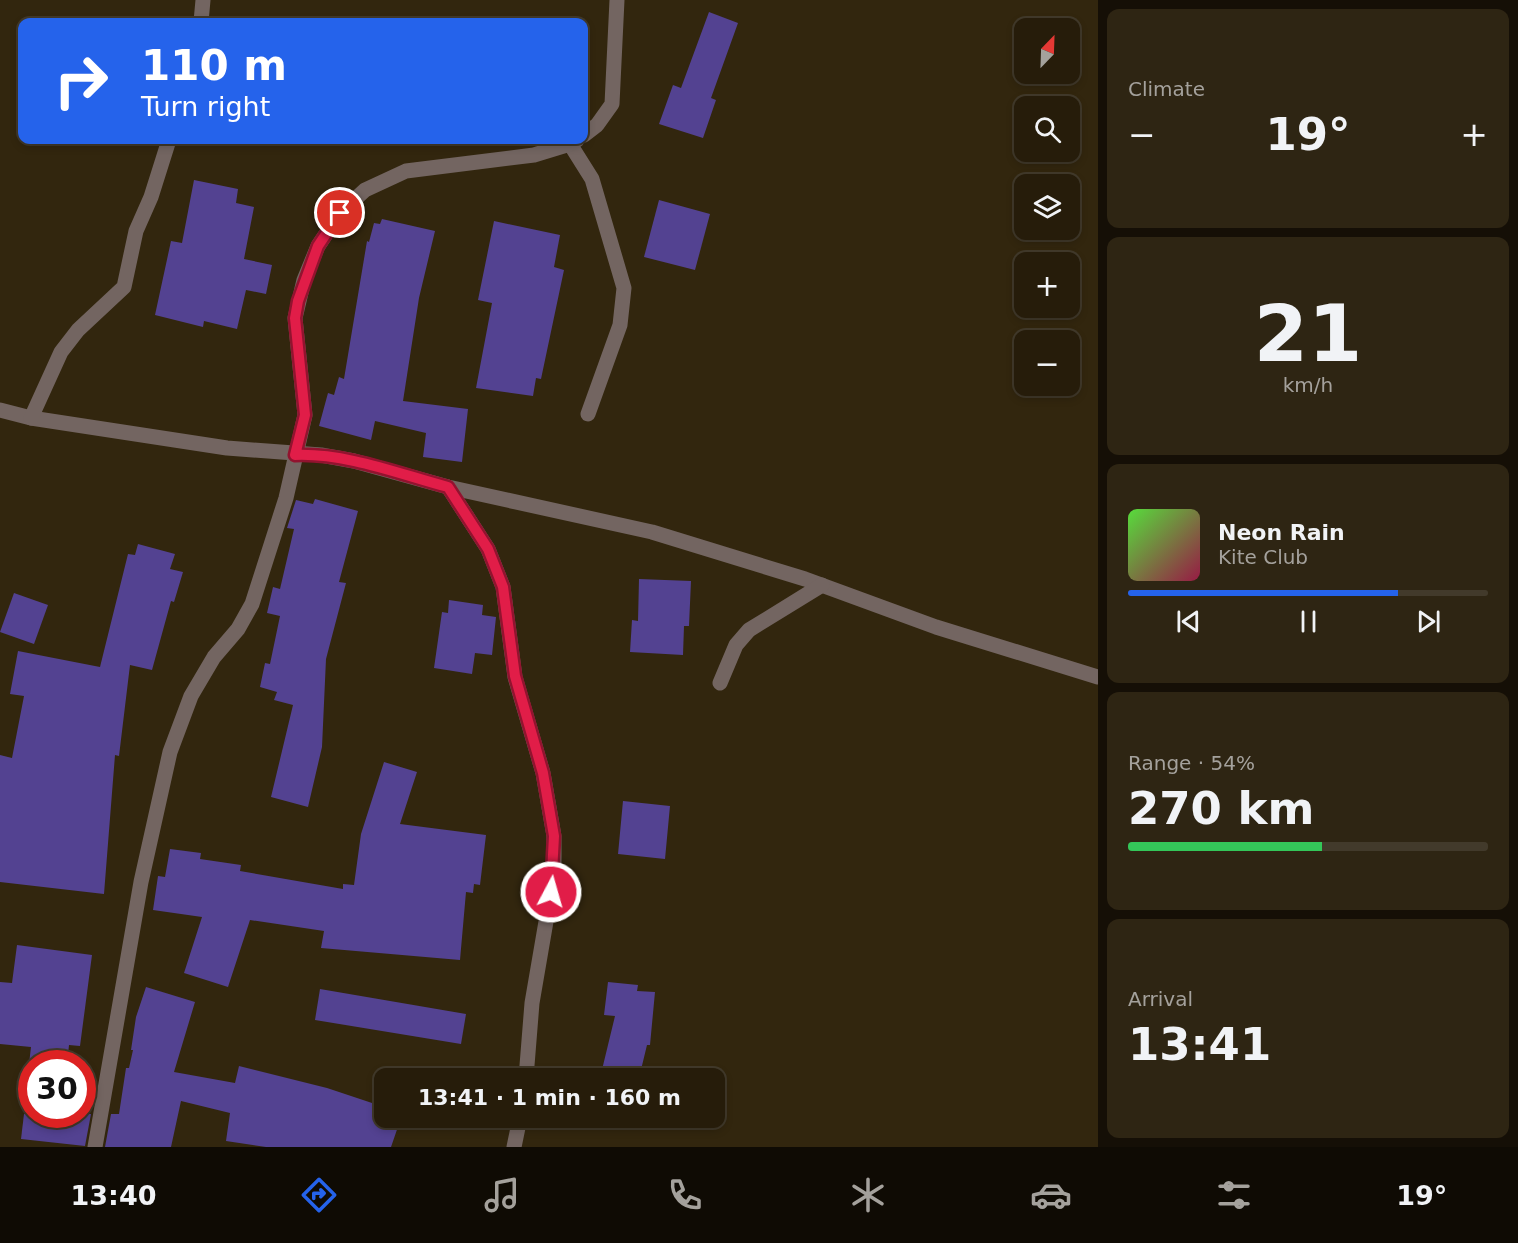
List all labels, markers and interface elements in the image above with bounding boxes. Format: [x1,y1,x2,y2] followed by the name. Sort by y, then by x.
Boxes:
[1014,18,1080,84] north arrow
[1014,18,1080,396] map controls
[141,41,287,90] text: 110 m
[42,42,120,120] icon: right
[1128,77,1205,101] text: Climate
[141,91,270,122] text: Turn right
[1014,96,1080,162] button: search
[1265,108,1351,161] text: 19°
[1128,115,1156,154] text: −
[1460,115,1488,154] text: +
[1014,174,1080,240] button: layers
[314,187,365,238] pin
[323,196,356,229] icon: arrive
[1014,252,1080,318] button: +
[1254,289,1362,379] text: 21
[1014,330,1080,396] button: −
[1283,373,1333,397] text: km/h
[1218,520,1345,545] text: Neon Rain
[1218,545,1308,569] text: Kite Club
[1172,605,1205,638] icon: previous
[1292,605,1325,638] icon: pause
[1412,605,1445,638] icon: next
[1128,751,1255,775] text: Range · 54%
[1128,782,1314,835] text: 270 km
[519,860,583,924] position arrow
[1128,987,1193,1011] text: Arrival
[1128,1018,1271,1071] text: 13:41
[18,1050,96,1128] speed limit sign: 30
[418,1085,681,1110] text: 13:41 · 1 min · 160 m
[298,1174,340,1216] icon: directions
[481,1174,523,1216] icon: music
[664,1174,706,1216] icon: phone
[847,1174,889,1216] icon: climate
[1030,1174,1072,1216] icon: car
[1213,1174,1255,1216] icon: filters
[71,1180,157,1211] text: 13:40
[1396,1180,1447,1211] text: 19°

